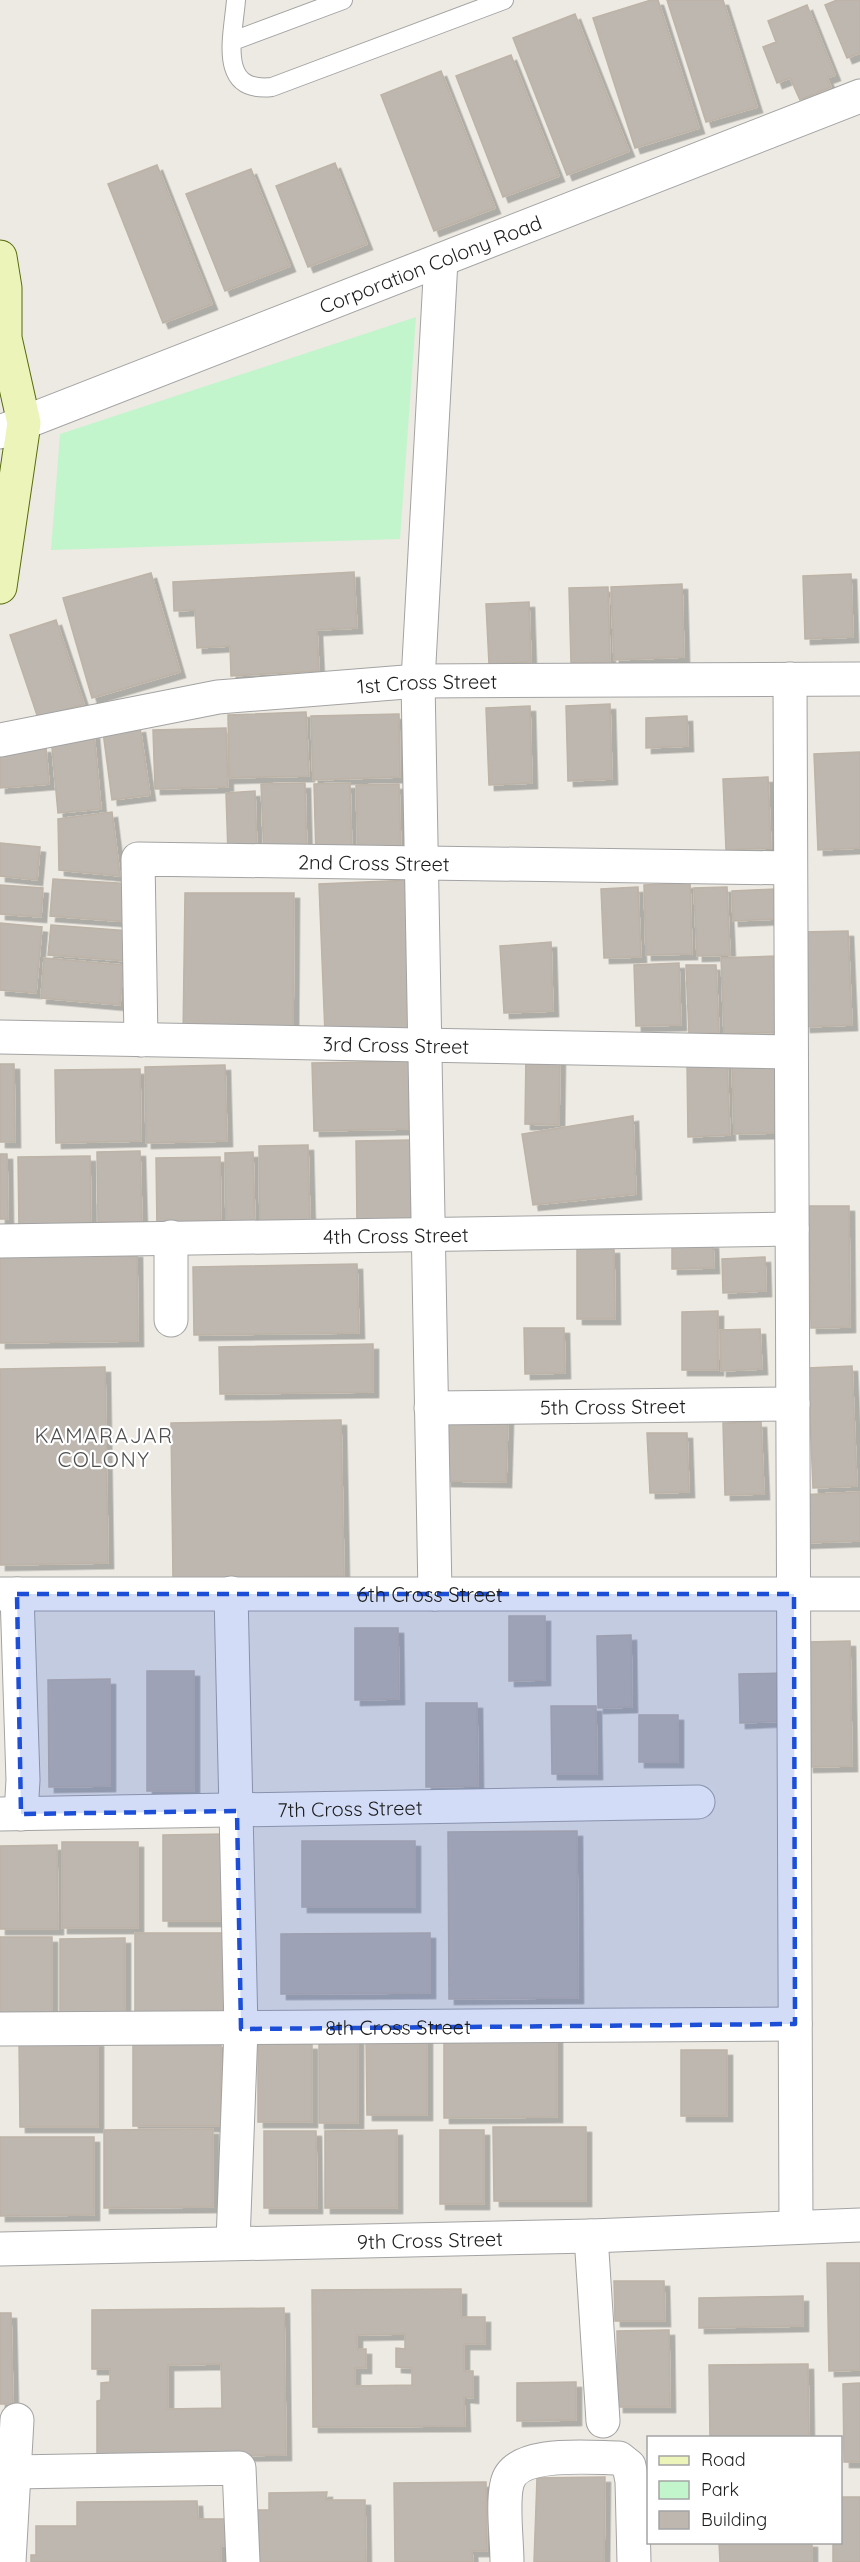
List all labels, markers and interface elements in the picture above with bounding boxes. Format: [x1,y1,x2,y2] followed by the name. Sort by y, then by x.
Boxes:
[316,209,545,319] street label: Corporation Colony Road
[356,668,498,698] street label: 1st Cross Street
[298,849,450,876] street label: 2nd Cross Street
[322,1031,470,1058] street label: 3rd Cross Street
[323,1221,469,1249] street label: 4th Cross Street
[540,1393,686,1419] street label: 5th Cross Street
[34,1422,174,1472] district label: KAMARAJAR COLONY
[357,1582,503,1607] street label: 6th Cross Street
[277,1794,423,1822] street label: 7th Cross Street
[325,2014,471,2039] street label: 8th Cross Street
[357,2225,503,2254] street label: 9th Cross Street
[647,2436,842,2544] legend
[701,2448,746,2471] text: Road
[701,2478,739,2501] text: Park
[701,2508,767,2531] text: Building

